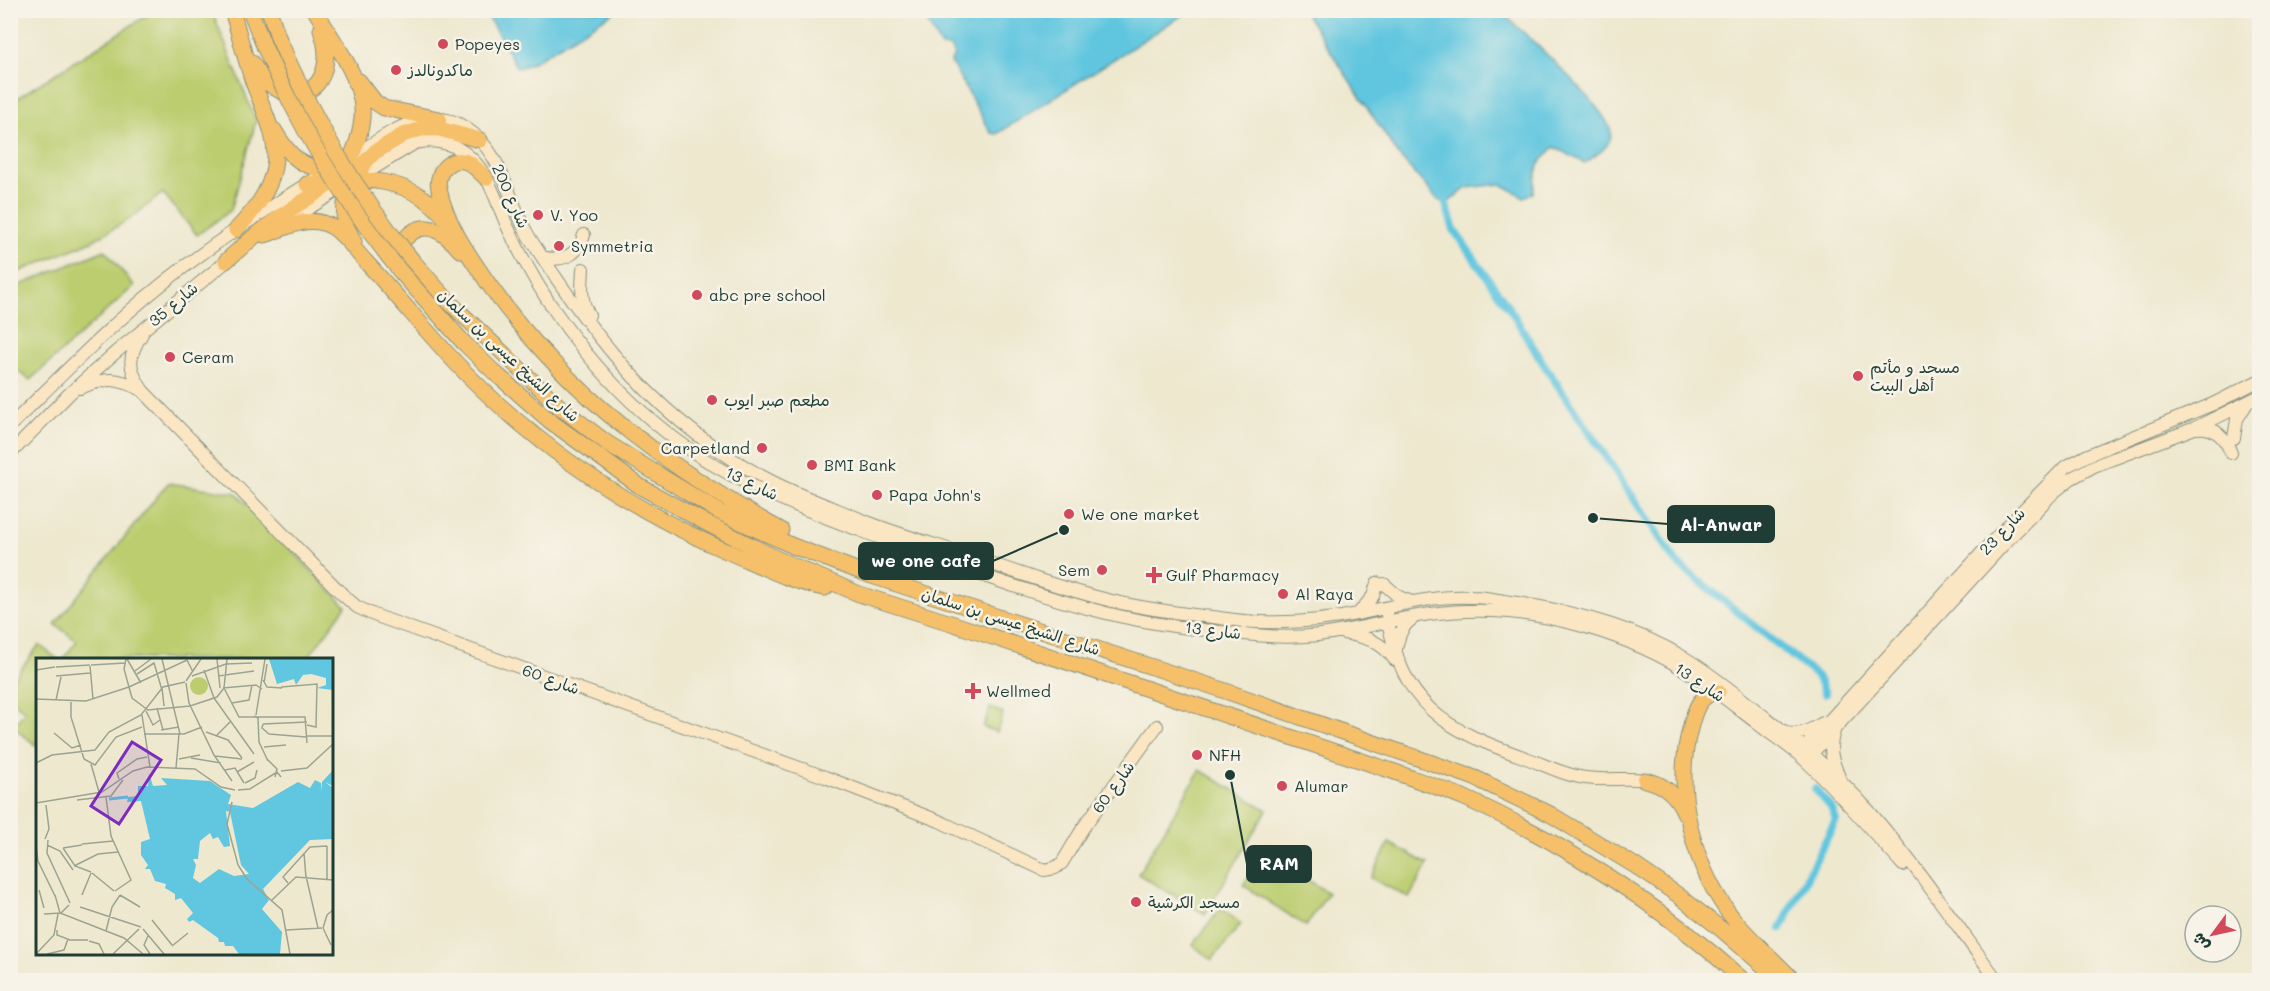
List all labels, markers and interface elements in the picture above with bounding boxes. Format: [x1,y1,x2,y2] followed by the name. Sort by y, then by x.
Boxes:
[455,33,520,54] place label: Popeyes
[436,37,450,51] marker: Popeyes
[406,59,473,81] place label: ماكدونالدز
[389,63,403,77] marker: ماكدونالدز
[486,160,535,232] street label: شارع 200
[550,204,598,225] place label: V. Yoo
[531,208,545,222] marker: V. Yoo
[571,235,654,256] place label: Symmetria
[552,239,566,253] marker: Symmetria
[144,277,203,332] street label: شارع 35
[433,283,585,427] street label: شارع الشيخ عيسى بن سلمان
[709,284,826,305] place label: abc pre school
[690,288,704,302] marker: abc pre school
[182,346,234,367] place label: Ceram
[163,350,177,364] marker: Ceram
[1870,356,1960,395] place label: مسجد و مأتم أهل البيت
[1851,369,1865,383] marker: مسجد و مأتم أهل البيت
[724,389,830,413] place label: مطعم صبر ايوب
[705,393,719,407] marker: مطعم صبر ايوب
[661,437,750,458] place label: Carpetland
[755,441,769,455] marker: Carpetland
[824,454,896,475] place label: BMI Bank
[805,458,819,472] marker: BMI Bank
[721,461,782,506] street label: شارع 13
[889,484,981,505] place label: Papa John's
[870,488,884,502] marker: Papa John's
[1974,502,2031,560] street label: شارع 23
[1081,503,1200,524] place label: We one market
[1668,506,1774,542] callout: Al-Anwar
[1062,507,1076,521] marker: We one market
[1680,512,1762,536] text: Al-Anwar
[859,543,993,579] callout: we one cafe
[871,548,981,572] text: we one cafe
[1058,559,1090,580] place label: Sem
[1095,563,1109,577] marker: Sem
[1166,564,1279,585] place label: Gulf Pharmacy
[1147,568,1161,582] marker: Gulf Pharmacy
[919,582,1103,661] street label: شارع الشيخ عيسى بن سلمان
[1295,583,1354,604] place label: Al Raya
[1276,587,1290,601] marker: Al Raya
[1184,616,1242,645] street label: شارع 13
[1670,657,1729,708] street label: شارع 13
[36,658,333,955] inset map
[519,659,583,700] street label: شارع 60
[986,680,1051,701] place label: Wellmed
[964,682,982,700] marker: Wellmed
[1209,744,1241,765] place label: NFH
[1190,748,1204,762] marker: NFH
[1087,757,1140,818] street label: شارع 60
[1294,775,1349,796] place label: Alumar
[1275,779,1289,793] marker: Alumar
[1247,846,1311,882] callout: RAM
[1259,851,1299,875] text: RAM
[1148,891,1240,912] place label: مسجد الكرشية
[1129,895,1143,909] marker: مسجد الكرشية
[2183,904,2243,964] north arrow
[2186,929,2214,956] text: ش

